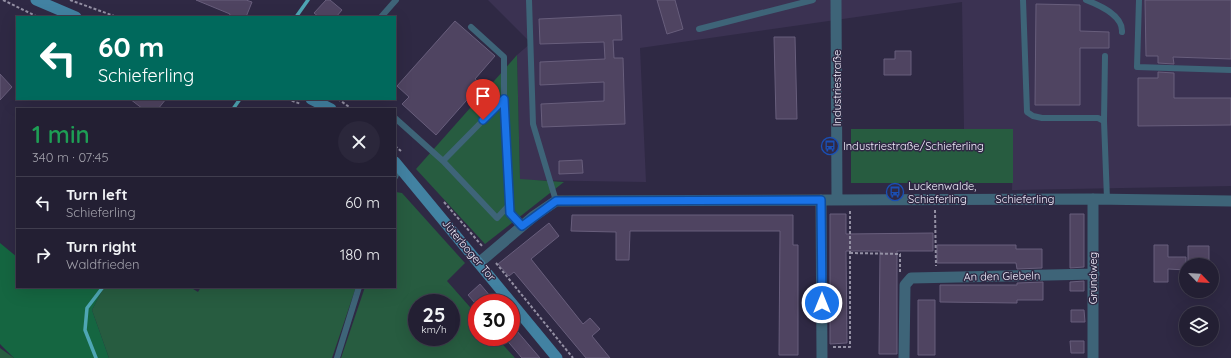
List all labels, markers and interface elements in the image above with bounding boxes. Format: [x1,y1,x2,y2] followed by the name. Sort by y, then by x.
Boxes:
[98,29,164,64] text: 60 m
[32,32,84,84] icon: left
[830,50,844,126] street label: Industriestraße
[98,64,194,87] text: Schieferling
[466,79,500,120] pin
[472,85,494,107] icon: arrive
[32,119,90,149] text: 1 min
[338,121,380,163] button: close
[820,136,840,156] bus stop icon: Industriestraße/Schieferling
[843,139,984,153] place label: Industriestraße/Schieferling
[32,149,109,165] text: 340 m · 07:45
[908,179,976,206] place label: Luckenwalde, Schieferling
[885,182,905,202] bus stop icon: Luckenwalde, Schieferling
[66,185,128,204] text: Turn left
[32,192,54,214] icon: left
[996,192,1054,206] street label: Schieferling
[345,193,380,212] text: 60 m
[66,204,136,220] text: Schieferling
[439,216,499,284] street label: Jüterboger Tor
[66,237,137,256] text: Turn right
[32,244,54,266] icon: right
[340,245,380,264] text: 180 m
[1086,252,1100,304] street label: Grundweg
[66,256,140,272] text: Waldfrieden
[1179,258,1219,298] north arrow
[1179,258,1219,346] map controls
[964,268,1040,284] street label: An den Giebeln
[801,282,843,324] position arrow
[468,294,520,346] speed limit sign: 30
[423,302,445,327] text: 25
[1179,306,1219,346] button: layers
[421,323,447,336] text: km/h

